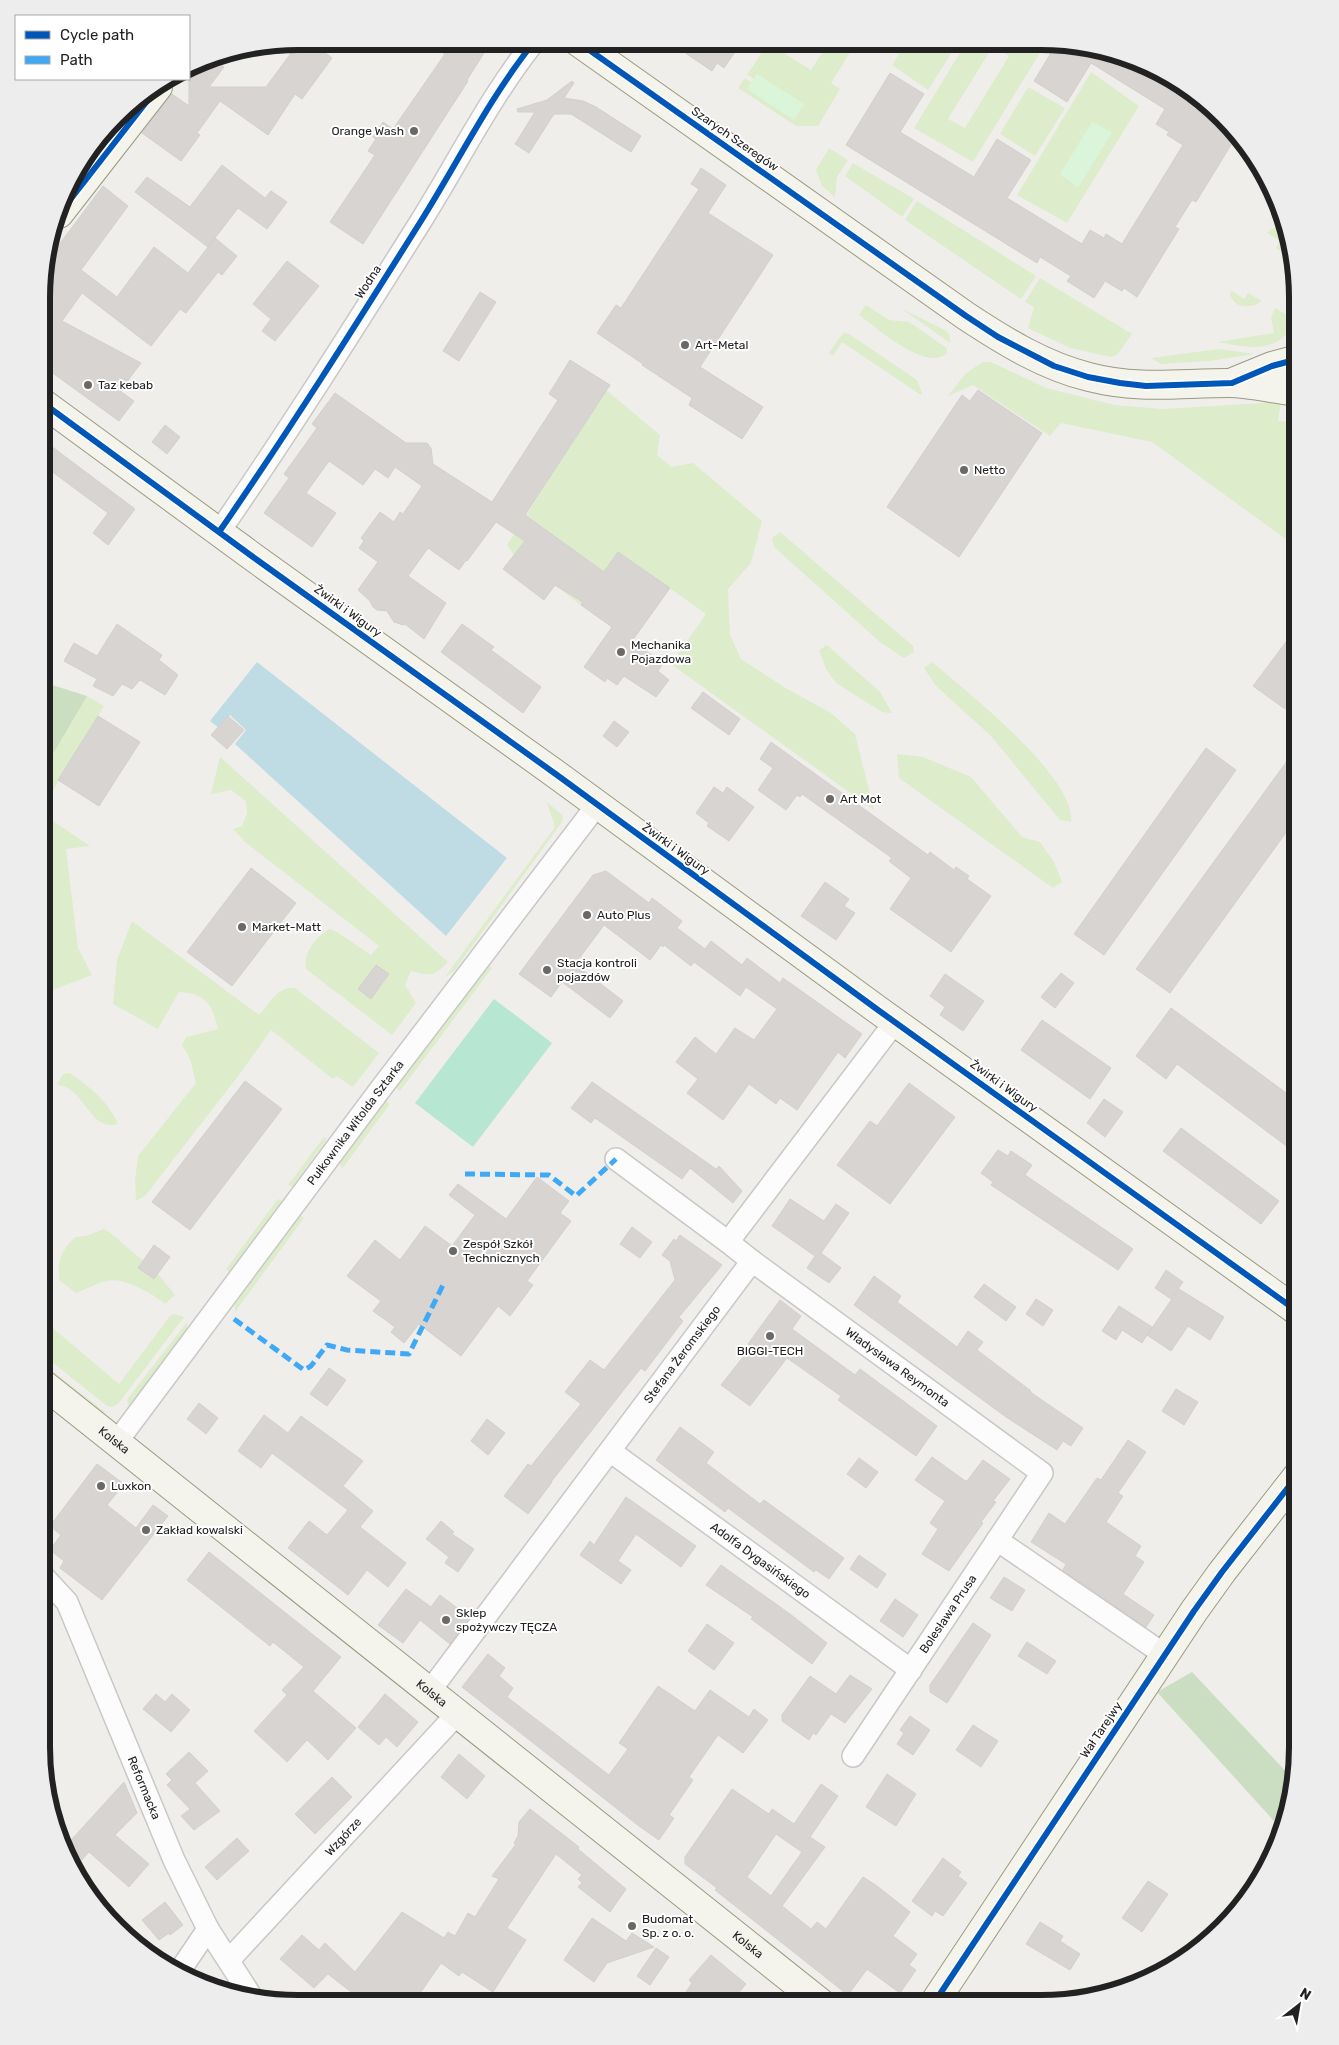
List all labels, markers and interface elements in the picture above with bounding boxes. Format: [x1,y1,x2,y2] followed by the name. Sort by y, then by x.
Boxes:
[15,15,190,80] legend
[60,26,134,44] text: Cycle path
[60,51,93,69] text: Path
[689,104,781,174] street label: Szarych Szeregów
[331,124,404,138] place label: Orange Wash
[408,125,420,137] marker: Orange Wash
[352,263,384,301] street label: Wodna
[695,338,748,352] place label: Art-Metal
[679,339,691,351] marker: Art-Metal
[98,378,153,392] place label: Taz kebab
[82,379,94,391] marker: Taz kebab
[974,463,1005,477] place label: Netto
[958,464,970,476] marker: Netto
[312,582,385,640] street label: Żwirki i Wigury
[631,638,691,666] place label: Mechanika Pojazdowa
[615,646,627,658] marker: Mechanika Pojazdowa
[840,792,882,806] place label: Art Mot
[824,793,836,805] marker: Art Mot
[640,820,713,878] street label: Żwirki i Wigury
[597,908,651,922] place label: Auto Plus
[581,909,593,921] marker: Auto Plus
[252,920,321,934] place label: Market-Matt
[236,921,248,933] marker: Market-Matt
[557,956,637,984] place label: Stacja kontroli pojazdów
[541,964,553,976] marker: Stacja kontroli pojazdów
[968,1057,1041,1115] street label: Żwirki i Wigury
[304,1058,407,1188] street label: Pułkownika Witolda Sztarka
[463,1237,540,1265] place label: Zespół Szkół Technicznych
[447,1245,459,1257] marker: Zespół Szkół Technicznych
[641,1303,723,1406] street label: Stefana Żeromskiego
[843,1325,952,1410] street label: Władysława Reymonta
[764,1330,776,1342] marker: BIGGI-TECH
[737,1344,803,1358] place label: BIGGI-TECH
[96,1424,132,1457] street label: Kolska
[111,1479,151,1493] place label: Luxkon
[95,1480,107,1492] marker: Luxkon
[708,1520,813,1601] street label: Adolfa Dygasińskiego
[156,1523,243,1537] place label: Zakład kowalski
[140,1524,152,1536] marker: Zakład kowalski
[917,1572,979,1656] street label: Bolesława Prusa
[456,1606,557,1634] place label: Sklep spożywczy TĘCZA
[440,1614,452,1626] marker: Sklep spożywczy TĘCZA
[413,1677,450,1710] street label: Kolska
[1077,1699,1125,1761] street label: Wał Tarejwy
[125,1754,163,1822] street label: Reformacka
[322,1815,364,1859] street label: Wzgórze
[642,1912,694,1940] place label: Budomat Sp. z o. o.
[626,1920,638,1932] marker: Budomat Sp. z o. o.
[730,1928,766,1961] street label: Kolska
[1274,1980,1324,2030] north arrow
[1297,1984,1314,2004] text: N

